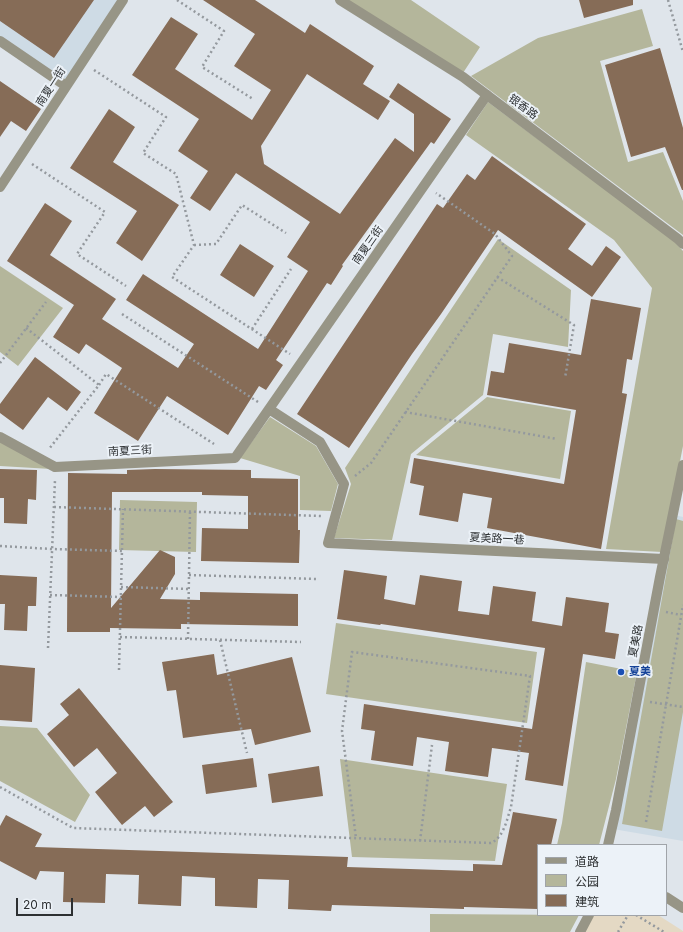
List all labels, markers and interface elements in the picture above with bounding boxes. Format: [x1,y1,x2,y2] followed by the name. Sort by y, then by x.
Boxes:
[33,65,69,109] street label: 南夏一街
[506,92,540,122] street label: 银香路
[350,223,386,267] street label: 南夏三街
[108,443,152,459] street label: 南夏三街
[469,531,525,547] street label: 夏美路一巷
[626,624,646,658] street label: 夏美路
[629,665,651,679] place label: 夏美
[616,667,626,677] marker: 夏美
[537,844,667,916] legend
[575,854,599,869] text: 道路
[575,874,599,889] text: 公园
[18,890,75,916] scale bar
[575,894,599,909] text: 建筑
[23,897,52,912] text: 20 m

